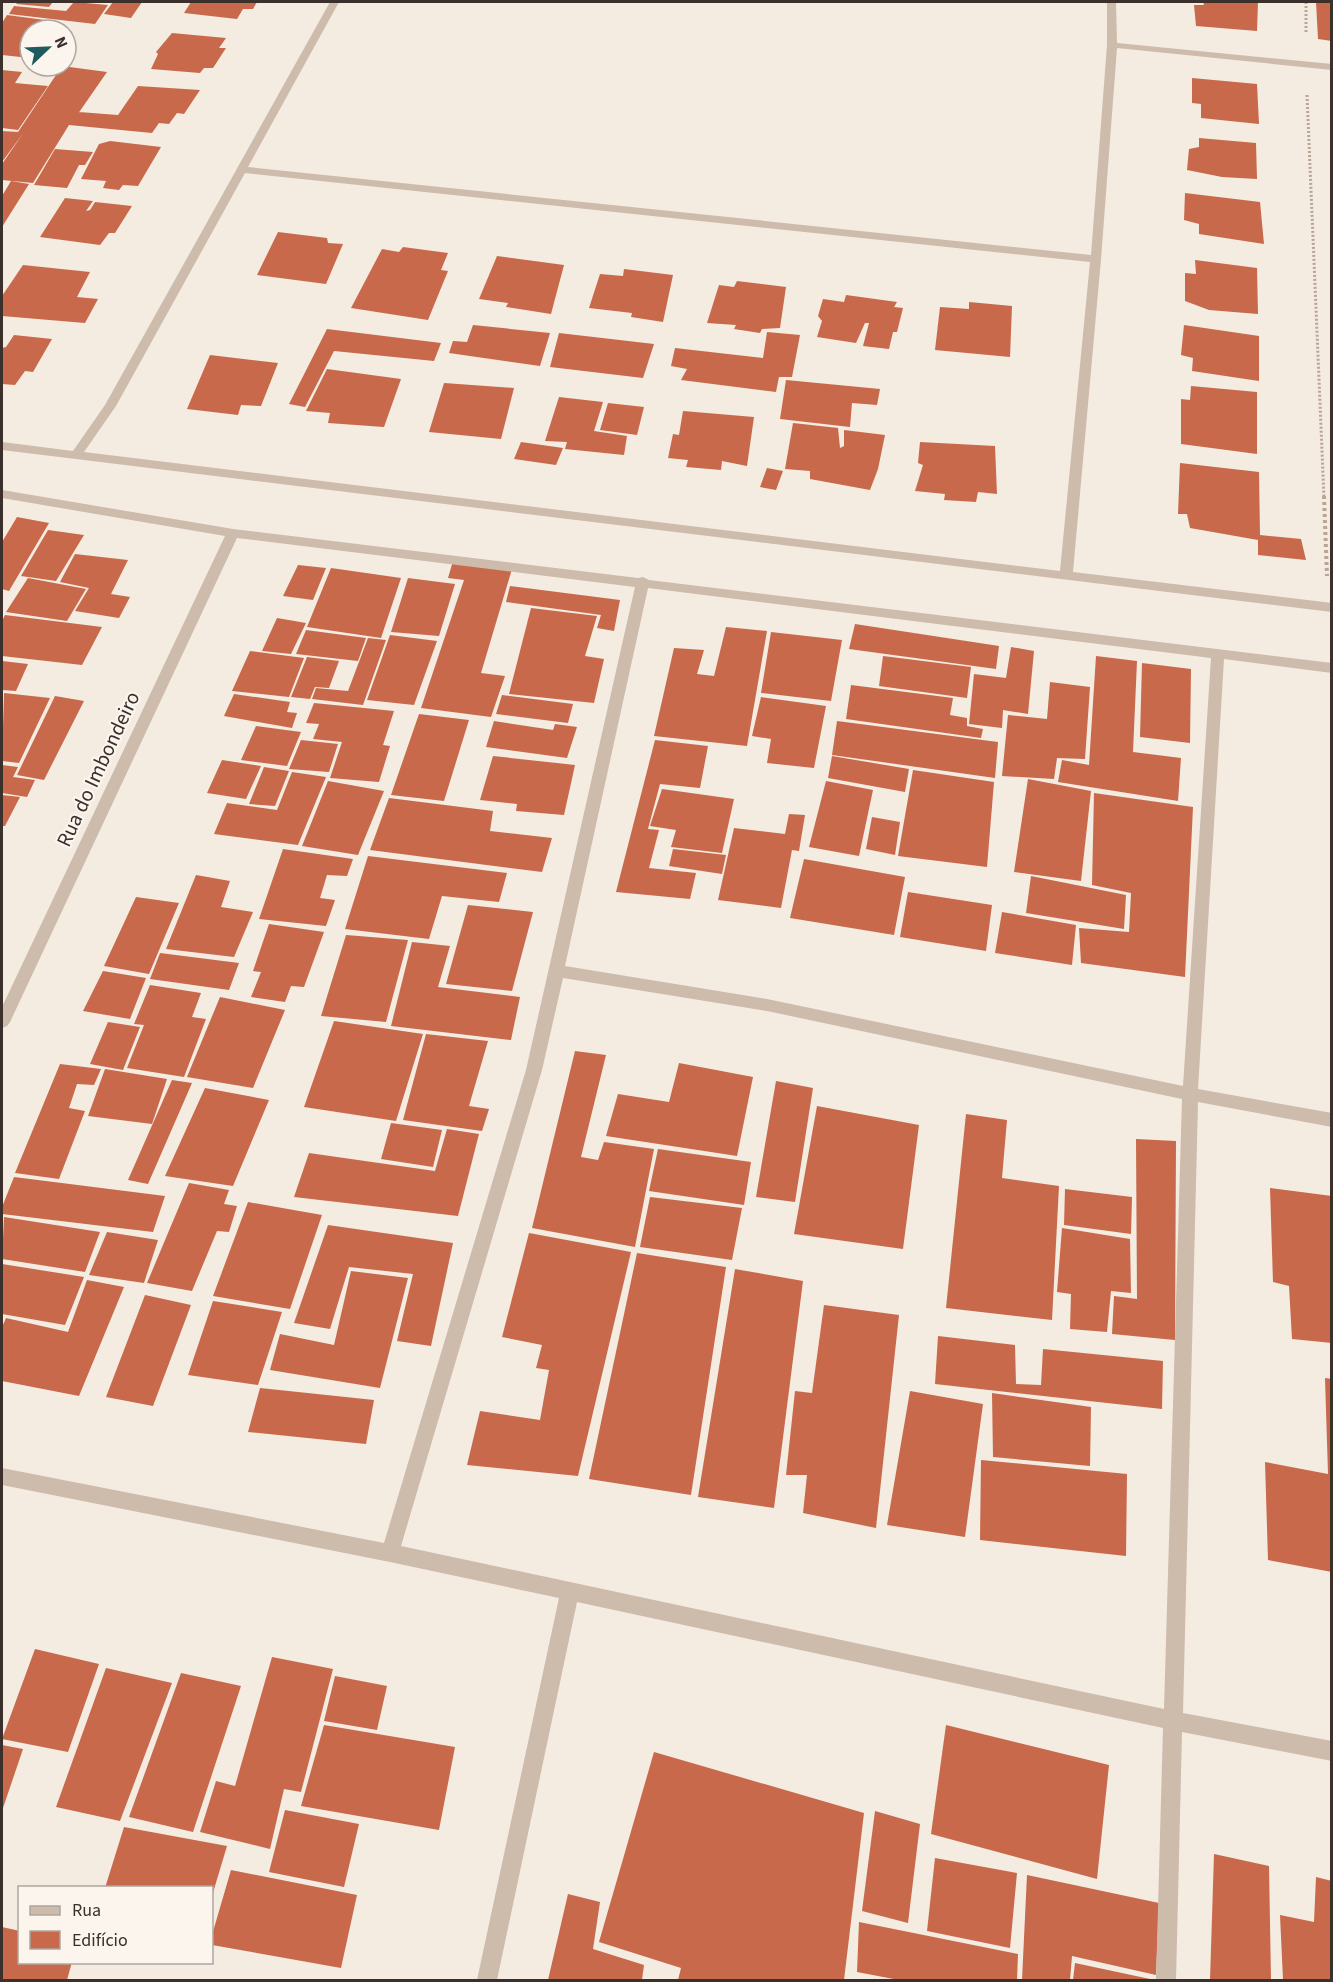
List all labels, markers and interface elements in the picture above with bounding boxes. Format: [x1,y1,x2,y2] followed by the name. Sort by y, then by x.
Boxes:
[18,18,78,78] north arrow
[49,33,73,52] text: N
[49,686,147,852] street label: Rua do Imbondeiro
[18,1886,213,1964] legend
[72,1898,101,1923] text: Rua
[72,1928,128,1953] text: Edifício

